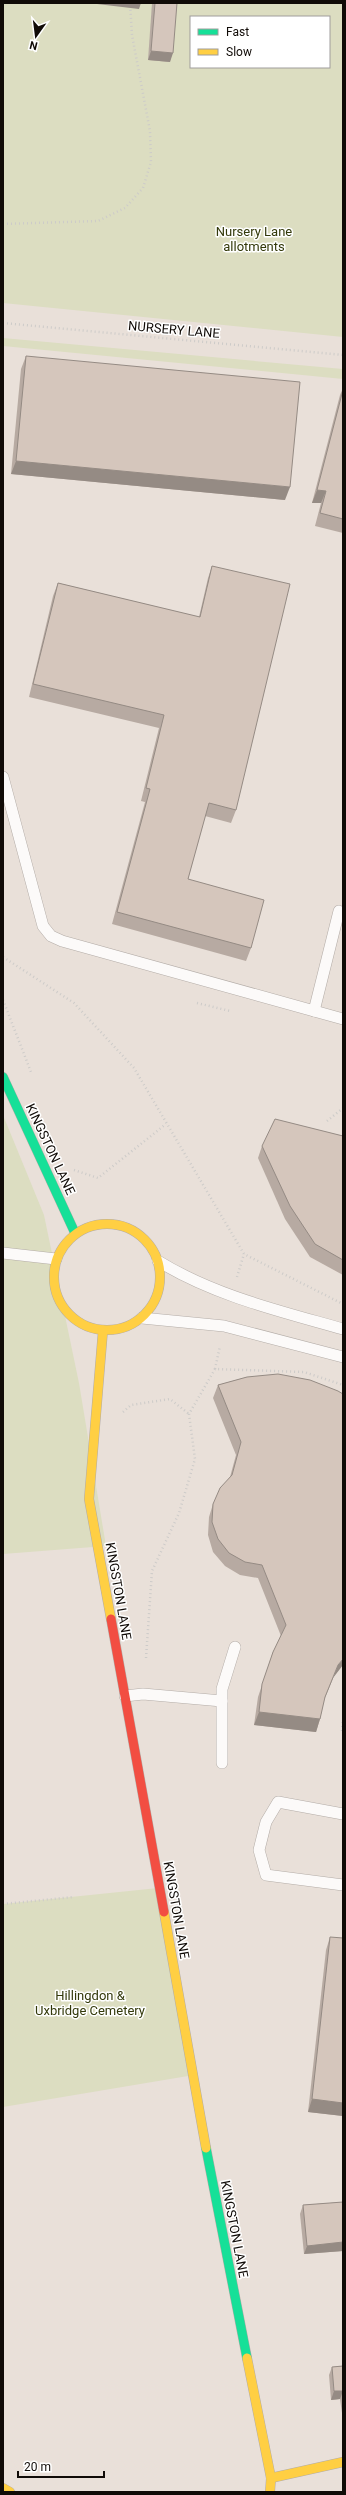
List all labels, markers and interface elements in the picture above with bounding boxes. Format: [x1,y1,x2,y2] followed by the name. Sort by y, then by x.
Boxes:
[16,16,56,56] north arrow
[190,16,330,68] legend
[226,25,249,39] text: Fast
[28,38,39,52] text: N
[226,45,252,59] text: Slow
[216,224,292,254] park label: Nursery Lane allotments
[128,318,220,341] street label: NURSERY LANE
[23,1101,78,1197] street label: KINGSTON LANE
[103,1541,134,1641] street label: KINGSTON LANE
[161,1860,192,1960] street label: KINGSTON LANE
[35,1988,145,2018] park label: Hillingdon & Uxbridge Cemetery
[218,2179,251,2279] street label: KINGSTON LANE
[18,2453,104,2479] scale bar
[24,2460,51,2474] text: 20 m

